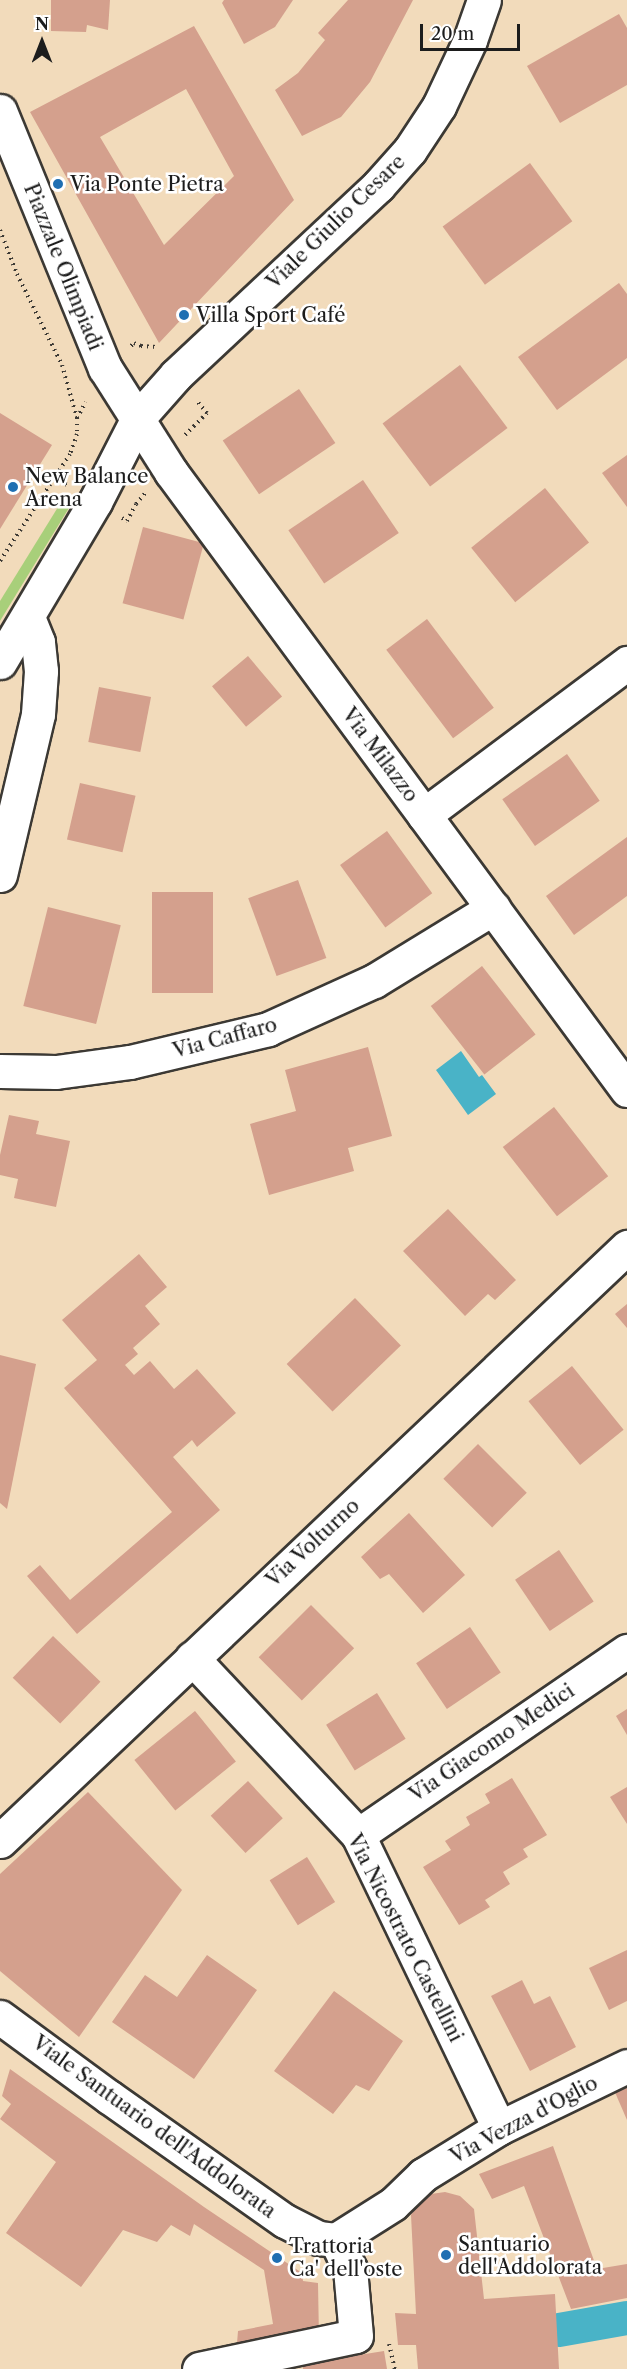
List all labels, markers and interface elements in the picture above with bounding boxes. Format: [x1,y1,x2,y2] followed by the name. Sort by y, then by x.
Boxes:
[12,12,72,72] north arrow
[423,12,524,50] scale bar
[35,14,49,34] text: N
[431,23,474,45] text: 20 m
[262,150,410,294] street label: Viale Giulio Cesare
[70,172,224,196] place label: Via Ponte Pietra
[51,177,65,191] marker: Via Ponte Pietra
[19,180,107,354] street label: Piazzale Olimpiadi
[196,303,346,327] place label: Villa Sport Café
[177,308,191,322] marker: Villa Sport Café
[25,464,149,511] place label: New Balance Arena
[6,480,20,494] marker: New Balance Arena
[337,703,423,807] street label: Via Milazzo
[170,1013,280,1063] street label: Via Caffaro
[261,1493,365,1593] street label: Via Volturno
[405,1679,579,1807] street label: Via Giacomo Medici
[342,1830,468,2046] street label: Via Nicostrato Castellini
[28,2031,280,2223] street label: Viale Santuario dell'Addolorata
[446,2071,602,2169] street label: Via Vezza d'Oglio
[458,2232,602,2279] place label: Santuario dell'Addolorata
[289,2234,403,2281] place label: Trattoria Ca' dell'oste
[439,2248,453,2262] marker: Santuario dell'Addolorata
[270,2251,284,2265] marker: Trattoria Ca' dell'oste

